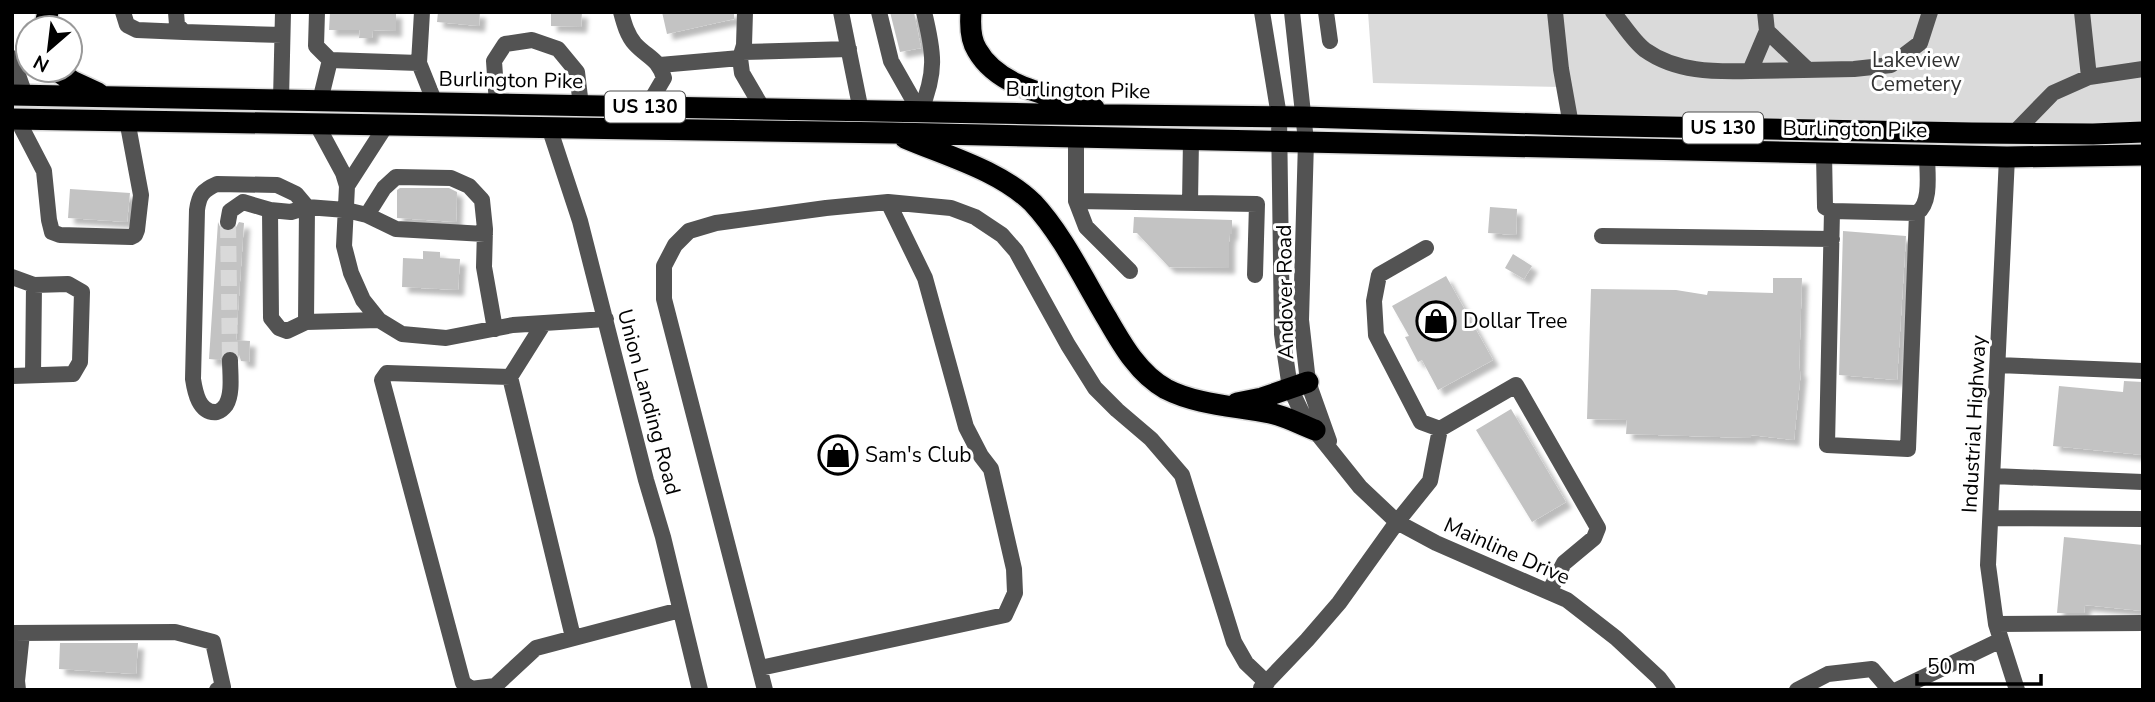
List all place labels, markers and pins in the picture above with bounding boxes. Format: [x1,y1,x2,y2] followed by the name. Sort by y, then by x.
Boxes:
[1415,300,1457,342] shop icon: Dollar Tree
[1463,307,1568,335] place label: Dollar Tree
[817,434,859,476] shop icon: Sam's Club
[865,441,972,469] place label: Sam's Club

